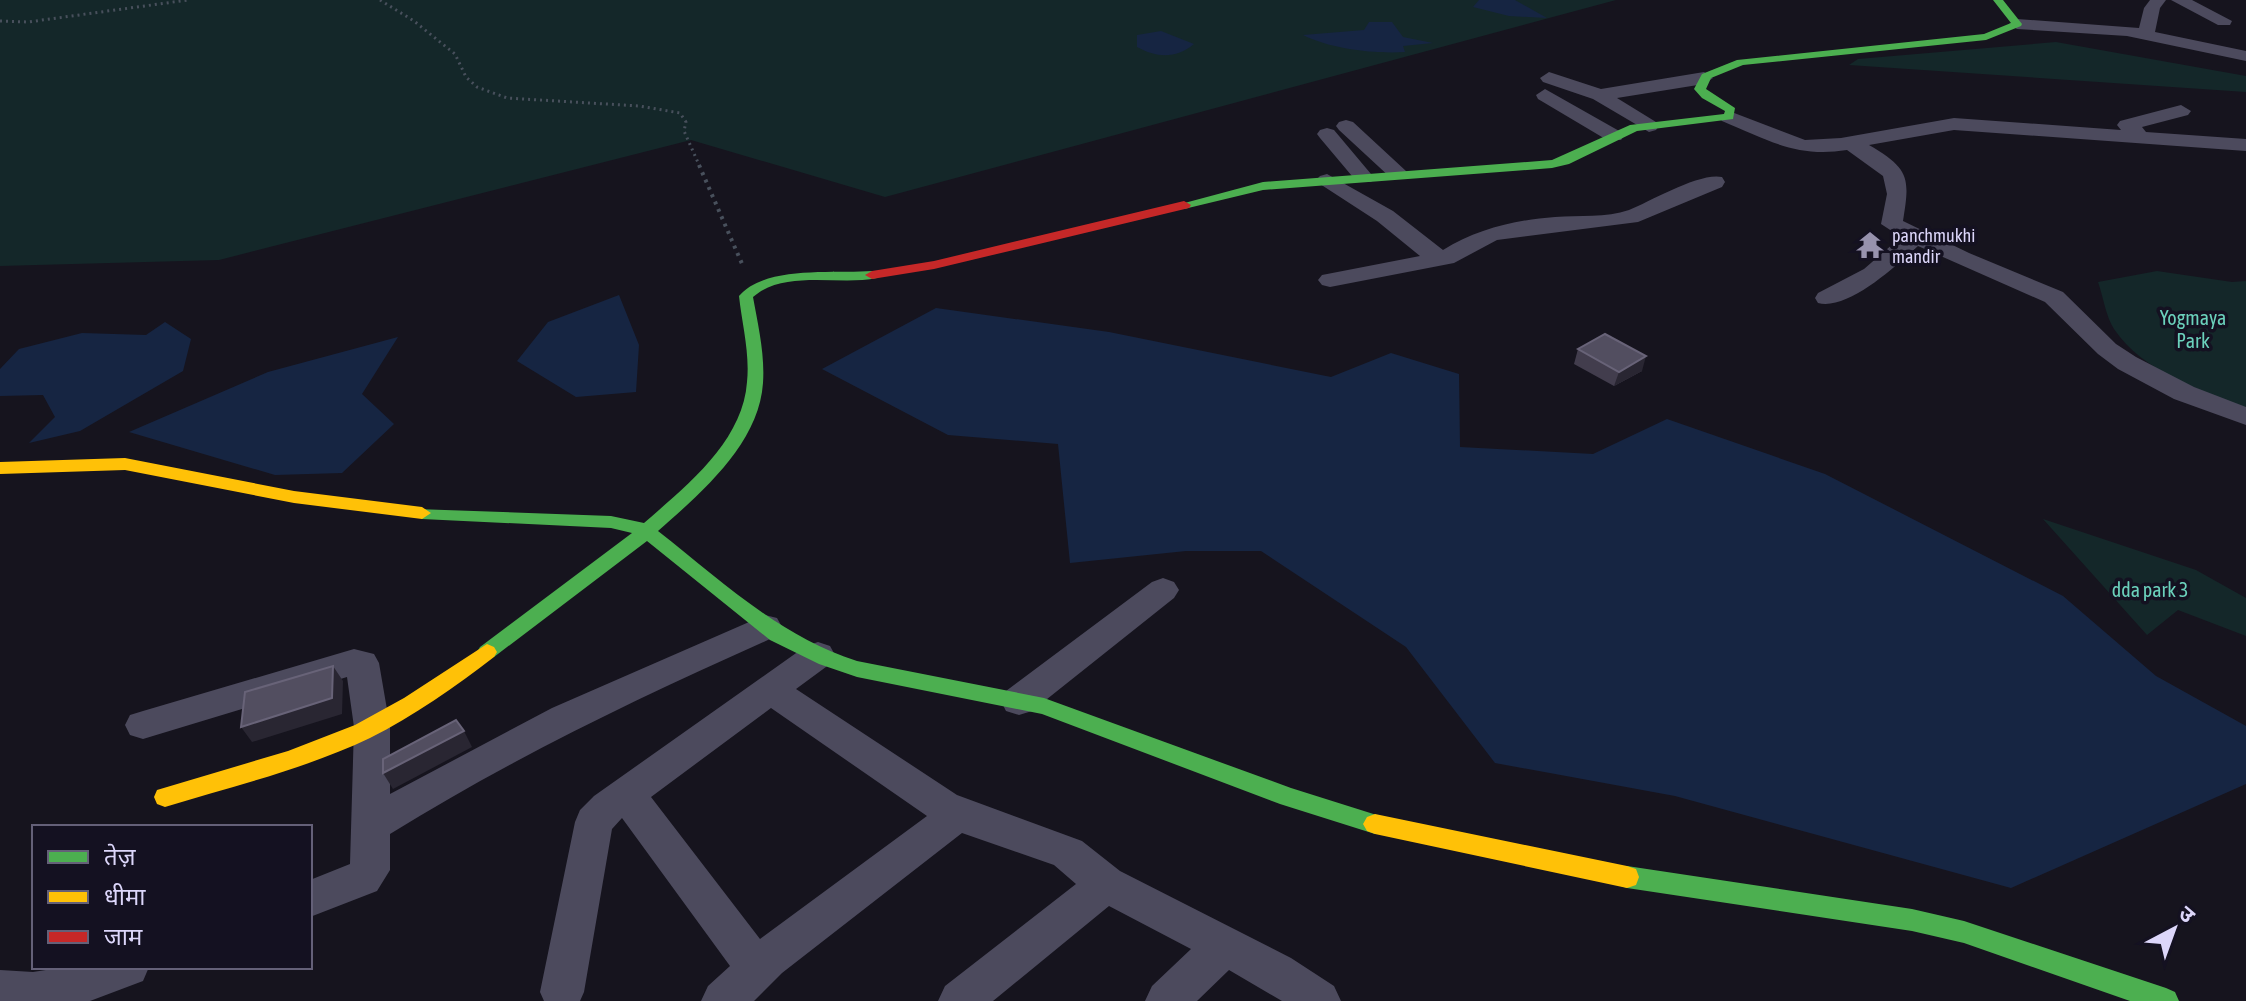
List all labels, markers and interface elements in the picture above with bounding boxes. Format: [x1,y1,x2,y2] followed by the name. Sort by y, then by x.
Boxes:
[1892,225,1975,267] place label: panchmukhi mandir
[1855,230,1885,260] temple icon: panchmukhi mandir
[2160,306,2226,352] park label: Yogmaya Park
[2112,578,2188,601] park label: dda park 3
[32,825,312,969] legend
[104,843,137,870] text: तेज़
[104,883,146,910] text: धीमा
[2134,889,2214,969] north arrow
[2174,900,2201,929] text: उ
[104,923,143,950] text: जाम

